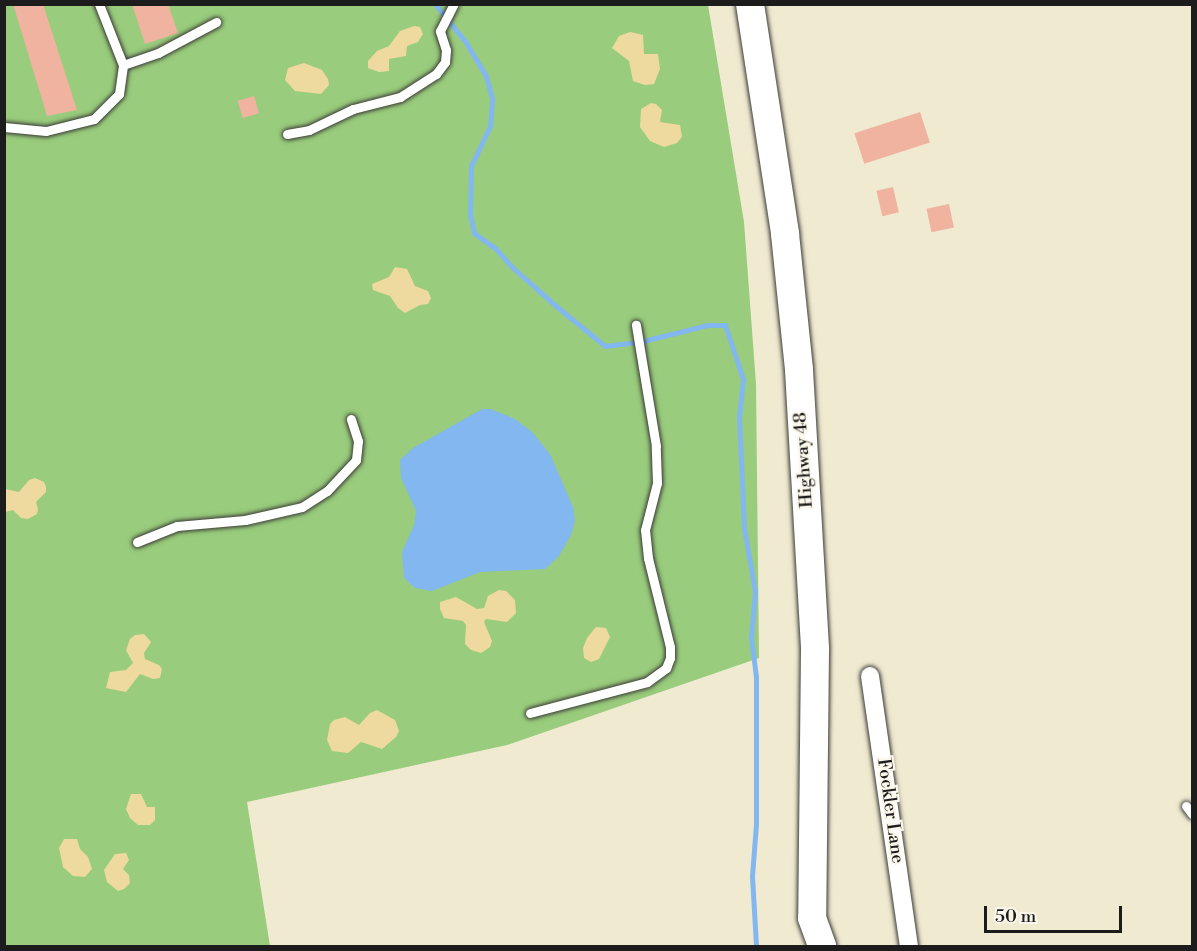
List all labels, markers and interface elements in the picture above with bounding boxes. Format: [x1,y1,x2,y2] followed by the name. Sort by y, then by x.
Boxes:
[790,411,818,509] street label: Highway 48
[872,757,908,865] street label: Fockler Lane
[987,894,1125,932] scale bar
[995,905,1036,928] text: 50 m

